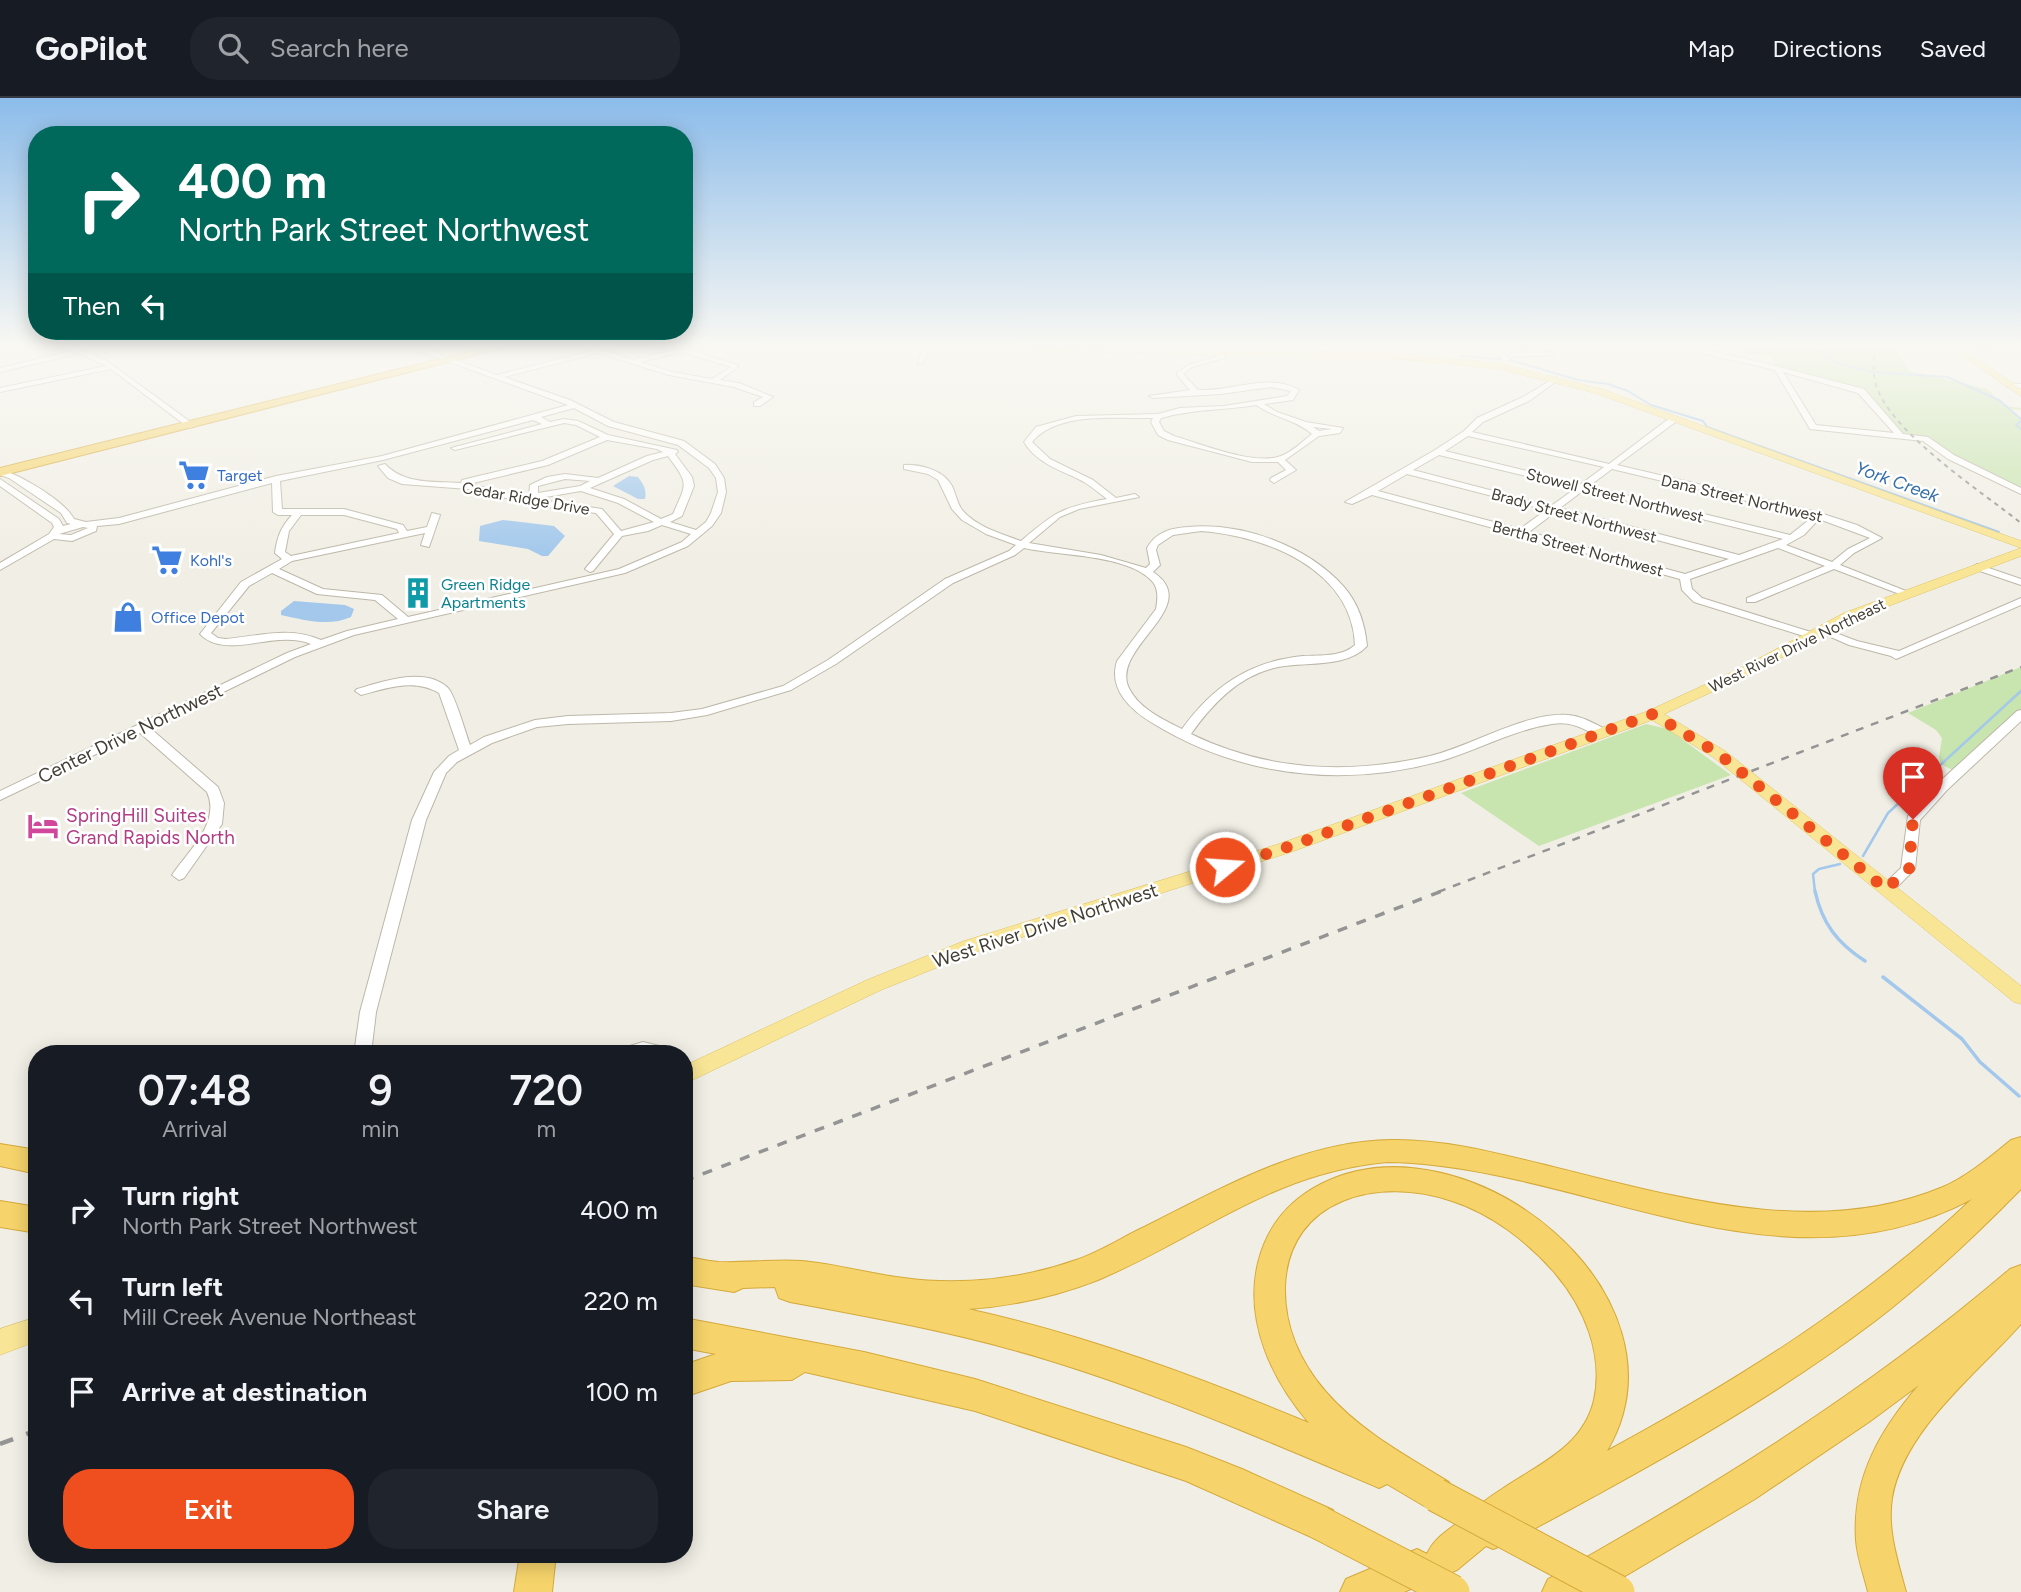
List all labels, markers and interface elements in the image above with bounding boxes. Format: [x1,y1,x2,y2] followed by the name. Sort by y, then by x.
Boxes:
[190,17,680,80] search box
[35,29,148,68] text: GoPilot
[214,29,252,67] icon: search
[270,32,409,64] text: Search here
[1688,34,1734,63] text: Map
[1772,34,1882,63] text: Directions
[1920,34,1986,63] text: Saved
[178,151,327,210] text: 400 m
[63,154,154,245] icon: right
[178,211,589,249] text: North Park Street Northwest
[135,287,173,325] icon: left
[63,290,121,322] text: Then
[1852,457,1943,508] water label: York Creek
[177,458,211,492] supermarket icon: Target
[1524,464,1706,527] street label: Stowell Street Northwest
[217,466,263,485] place label: Target
[1659,471,1825,526] street label: Dana Street Northwest
[461,478,592,519] street label: Cedar Ridge Drive
[1489,484,1659,547] street label: Brady Street Northwest
[1490,516,1665,580] street label: Bertha Street Northwest
[150,543,184,577] supermarket icon: Kohl's
[190,551,232,570] place label: Kohl's
[441,575,530,612] place label: Green Ridge Apartments
[401,576,435,610] building icon: Green Ridge Apartments
[1706,594,1889,697] street label: West River Drive Northeast
[111,600,145,634] shop icon: Office Depot
[151,608,245,627] place label: Office Depot
[34,679,226,788] street label: Center Drive Northwest
[1883,747,1943,819] pin
[1894,758,1932,796] icon: arrive
[66,804,235,849] place label: SpringHill Suites Grand Rapids North
[26,809,60,843] hotel icon: SpringHill Suites Grand Rapids North
[1188,830,1262,904] position arrow
[930,878,1161,973] street label: West River Drive Northwest
[138,1065,252,1116] text: 07:48
[368,1065,393,1116] text: 9
[509,1065,583,1116] text: 720
[162,1115,227,1143] text: Arrival
[362,1115,399,1143] text: min
[536,1115,556,1143] text: m
[122,1180,239,1212] text: Turn right
[63,1191,101,1229] icon: right
[580,1194,658,1226] text: 400 m
[122,1212,418,1240] text: North Park Street Northwest
[122,1271,223,1303] text: Turn left
[63,1282,101,1320] icon: left
[584,1285,658,1317] text: 220 m
[122,1303,417,1331] text: Mill Creek Avenue Northeast
[63,1373,101,1411] icon: arrive
[122,1376,367,1408] text: Arrive at destination
[585,1376,658,1408] text: 100 m
[63,1469,354,1549] button: Exit
[368,1469,658,1549] button: Share

